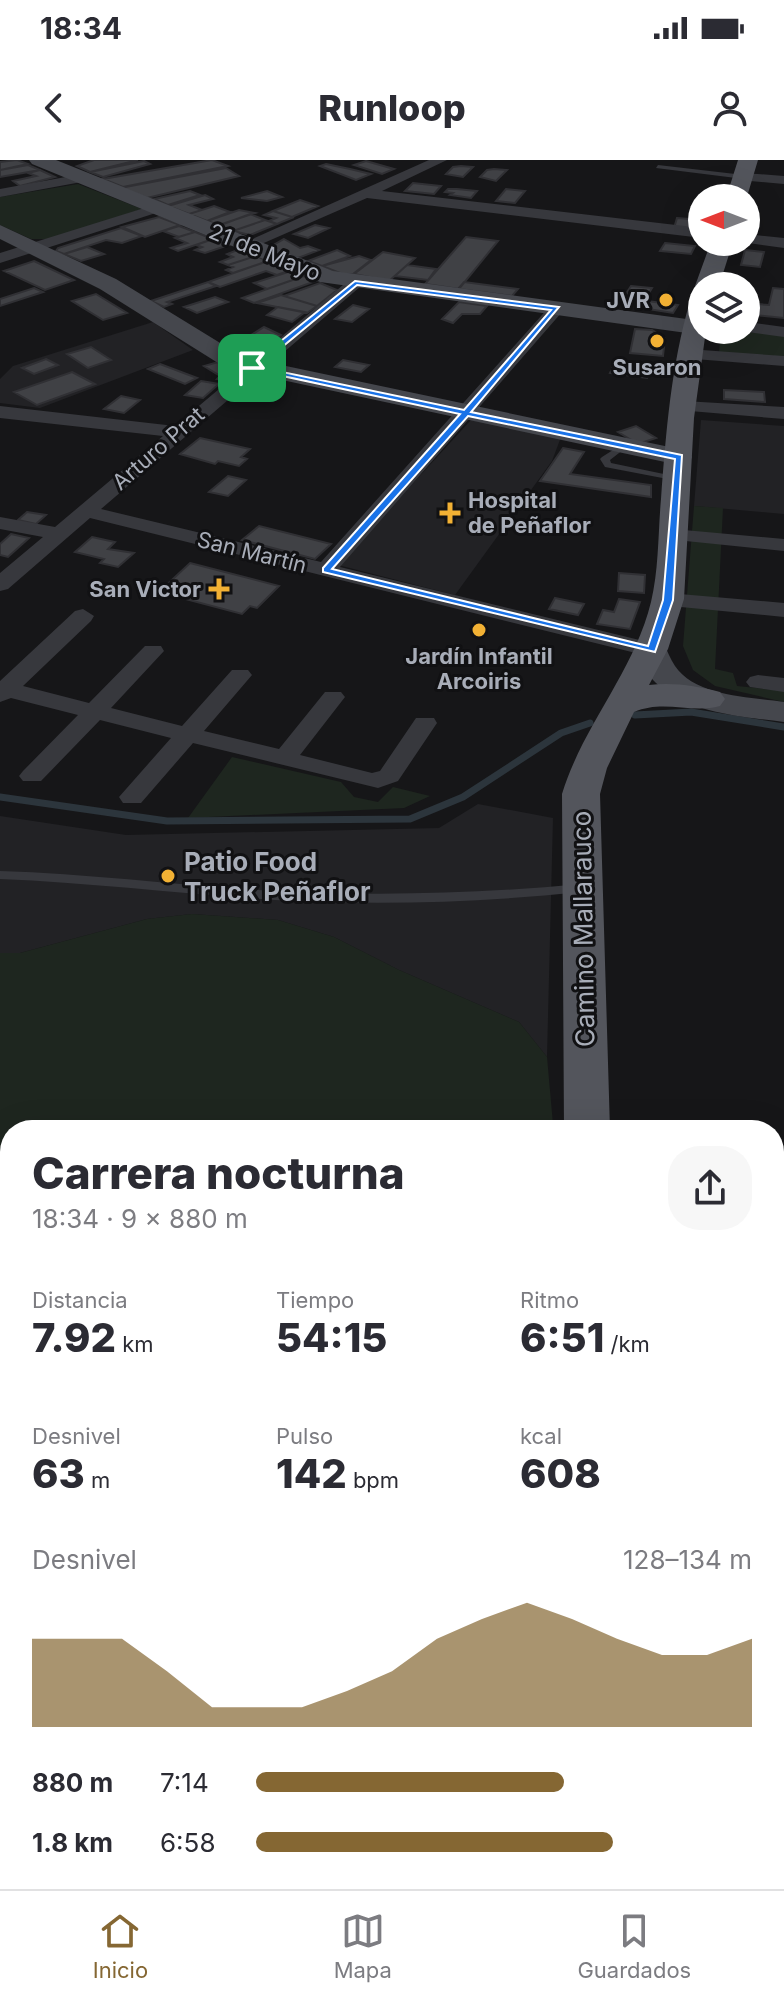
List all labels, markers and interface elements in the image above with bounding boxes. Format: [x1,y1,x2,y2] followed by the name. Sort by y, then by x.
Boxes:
[40,10,122,46] text: 18:34
[32,86,76,130] icon: back
[318,86,466,130] text: Runloop
[708,86,752,130] icon: person
[688,184,760,256] north arrow
[688,184,760,344] map controls
[205,218,325,286] street label: 21 de Mayo
[688,272,760,344] button: layers
[606,287,650,313] place label: JVR
[657,291,675,309] marker: JVR
[648,332,666,350] marker: Susaron
[218,334,286,402] pin
[230,346,274,390] icon: arrive
[613,354,701,380] place label: Susaron
[107,401,209,495] street label: Arturo Prat
[468,487,591,538] place label: Hospital de Peñaflor
[439,502,461,524] marker: Hospital de Peñaflor
[195,526,309,578] street label: San Martín
[89,576,201,602] place label: San Victor
[208,578,230,600] marker: San Victor
[470,621,488,639] marker: Jardín Infantil Arcoiris
[405,643,553,694] place label: Jardín Infantil Arcoiris
[565,811,601,1047] street label: Camino Mallarauco
[184,846,371,907] place label: Patio Food Truck Peñaflor
[159,867,177,885] marker: Patio Food Truck Peñaflor
[32,1146,405,1200] text: Carrera nocturna
[668,1146,752,1230] button: share
[32,1203,248,1234] text: 18:34 · 9 × 880 m
[32,1287,128,1313] text: Distancia
[276,1287,354,1313] text: Tiempo
[520,1287,579,1313] text: Ritmo
[32,1313,116,1362] text: 7.92
[276,1313,387,1362] text: 54:15
[520,1313,604,1362] text: 6:51
[116,1331,154,1357] text: km
[604,1331,650,1357] text: /km
[32,1423,121,1449] text: Desnivel
[276,1423,333,1449] text: Pulso
[520,1423,562,1449] text: kcal
[32,1449,85,1498] text: 63
[276,1449,347,1498] text: 142
[520,1449,601,1498] text: 608
[85,1467,110,1493] text: m
[347,1467,399,1493] text: bpm
[32,1544,137,1575] text: Desnivel
[623,1544,752,1575] text: 128–134 m
[32,1767,113,1798] text: 880 m
[160,1767,209,1798] text: 7:14
[32,1827,113,1858] text: 1.8 km
[160,1827,216,1858] text: 6:58
[93,1909,148,1983] tab: Inicio
[334,1909,392,1983] tab: Mapa
[577,1909,691,1983] tab: Guardados

